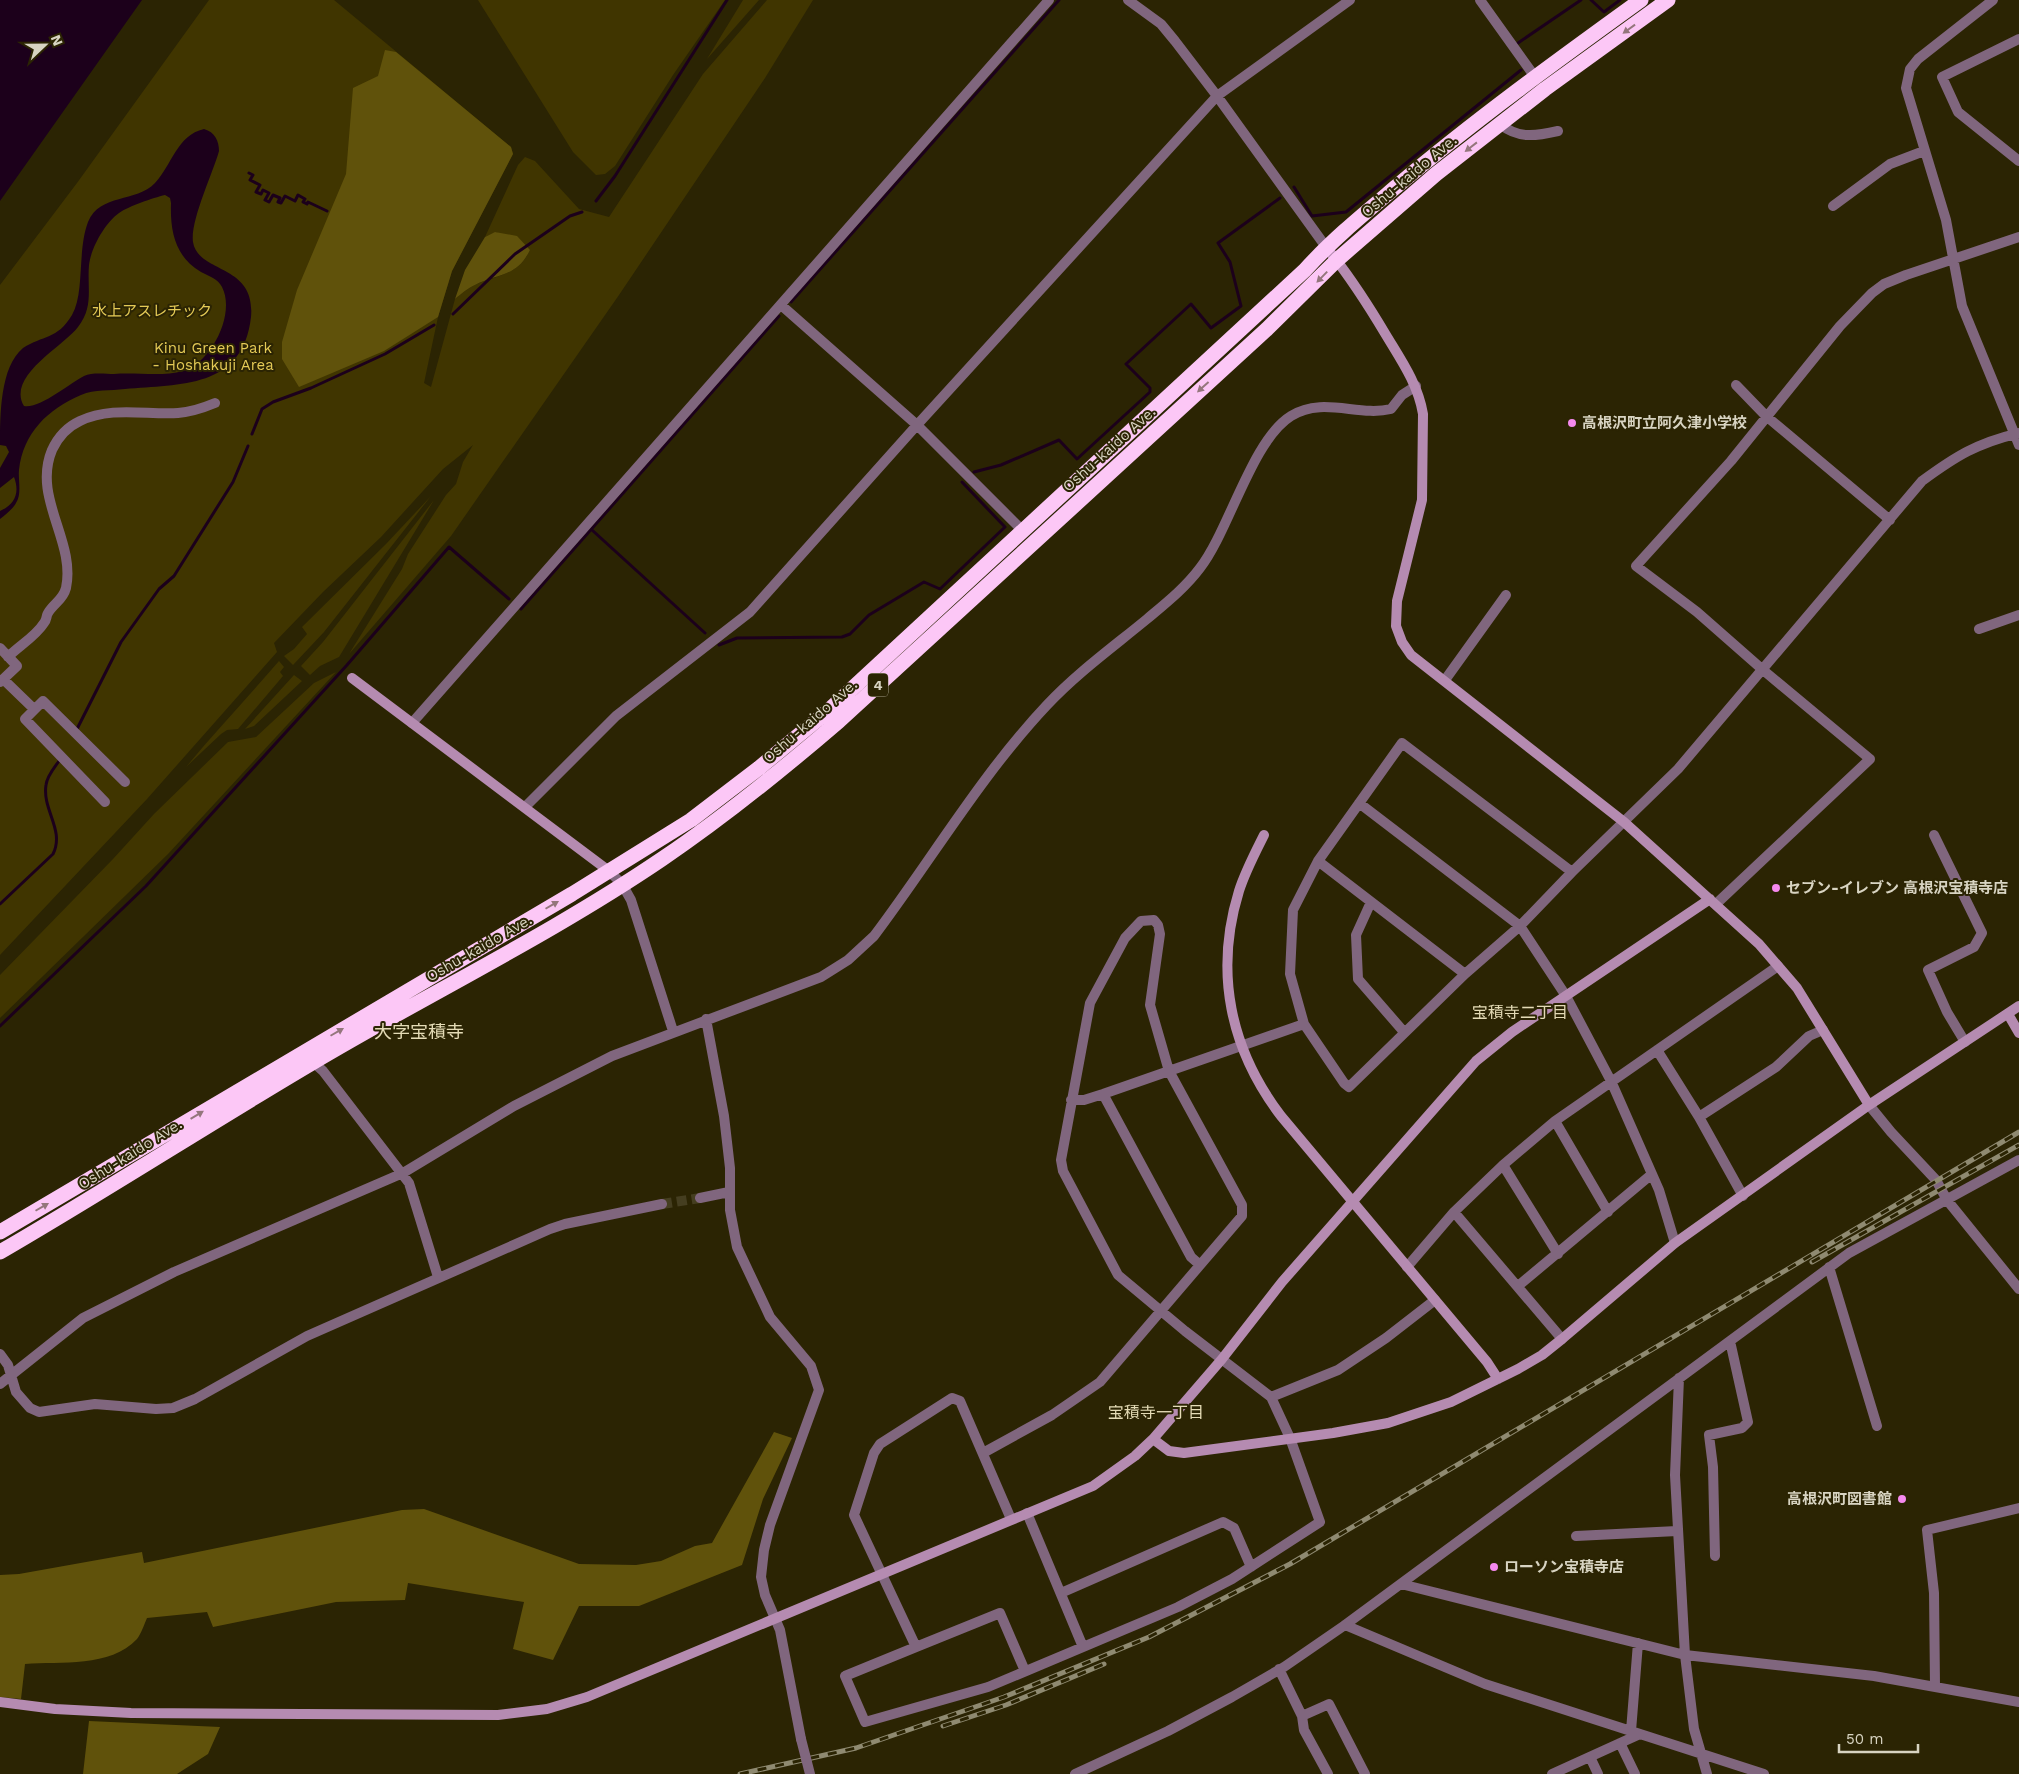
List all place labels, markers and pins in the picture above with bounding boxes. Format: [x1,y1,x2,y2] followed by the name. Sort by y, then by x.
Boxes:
[1582,414,1747,432] place label: 高根沢町立阿久津小学校
[1566,417,1578,429] marker: 高根沢町立阿久津小学校
[1786,879,2008,897] place label: セブン-イレブン 高根沢宝積寺店
[1770,882,1782,894] marker: セブン-イレブン 高根沢宝積寺店
[1787,1490,1892,1508] place label: 高根沢町図書館
[1896,1493,1908,1505] marker: 高根沢町図書館
[1504,1558,1624,1576] place label: ローソン宝積寺店
[1488,1561,1500,1573] marker: ローソン宝積寺店

